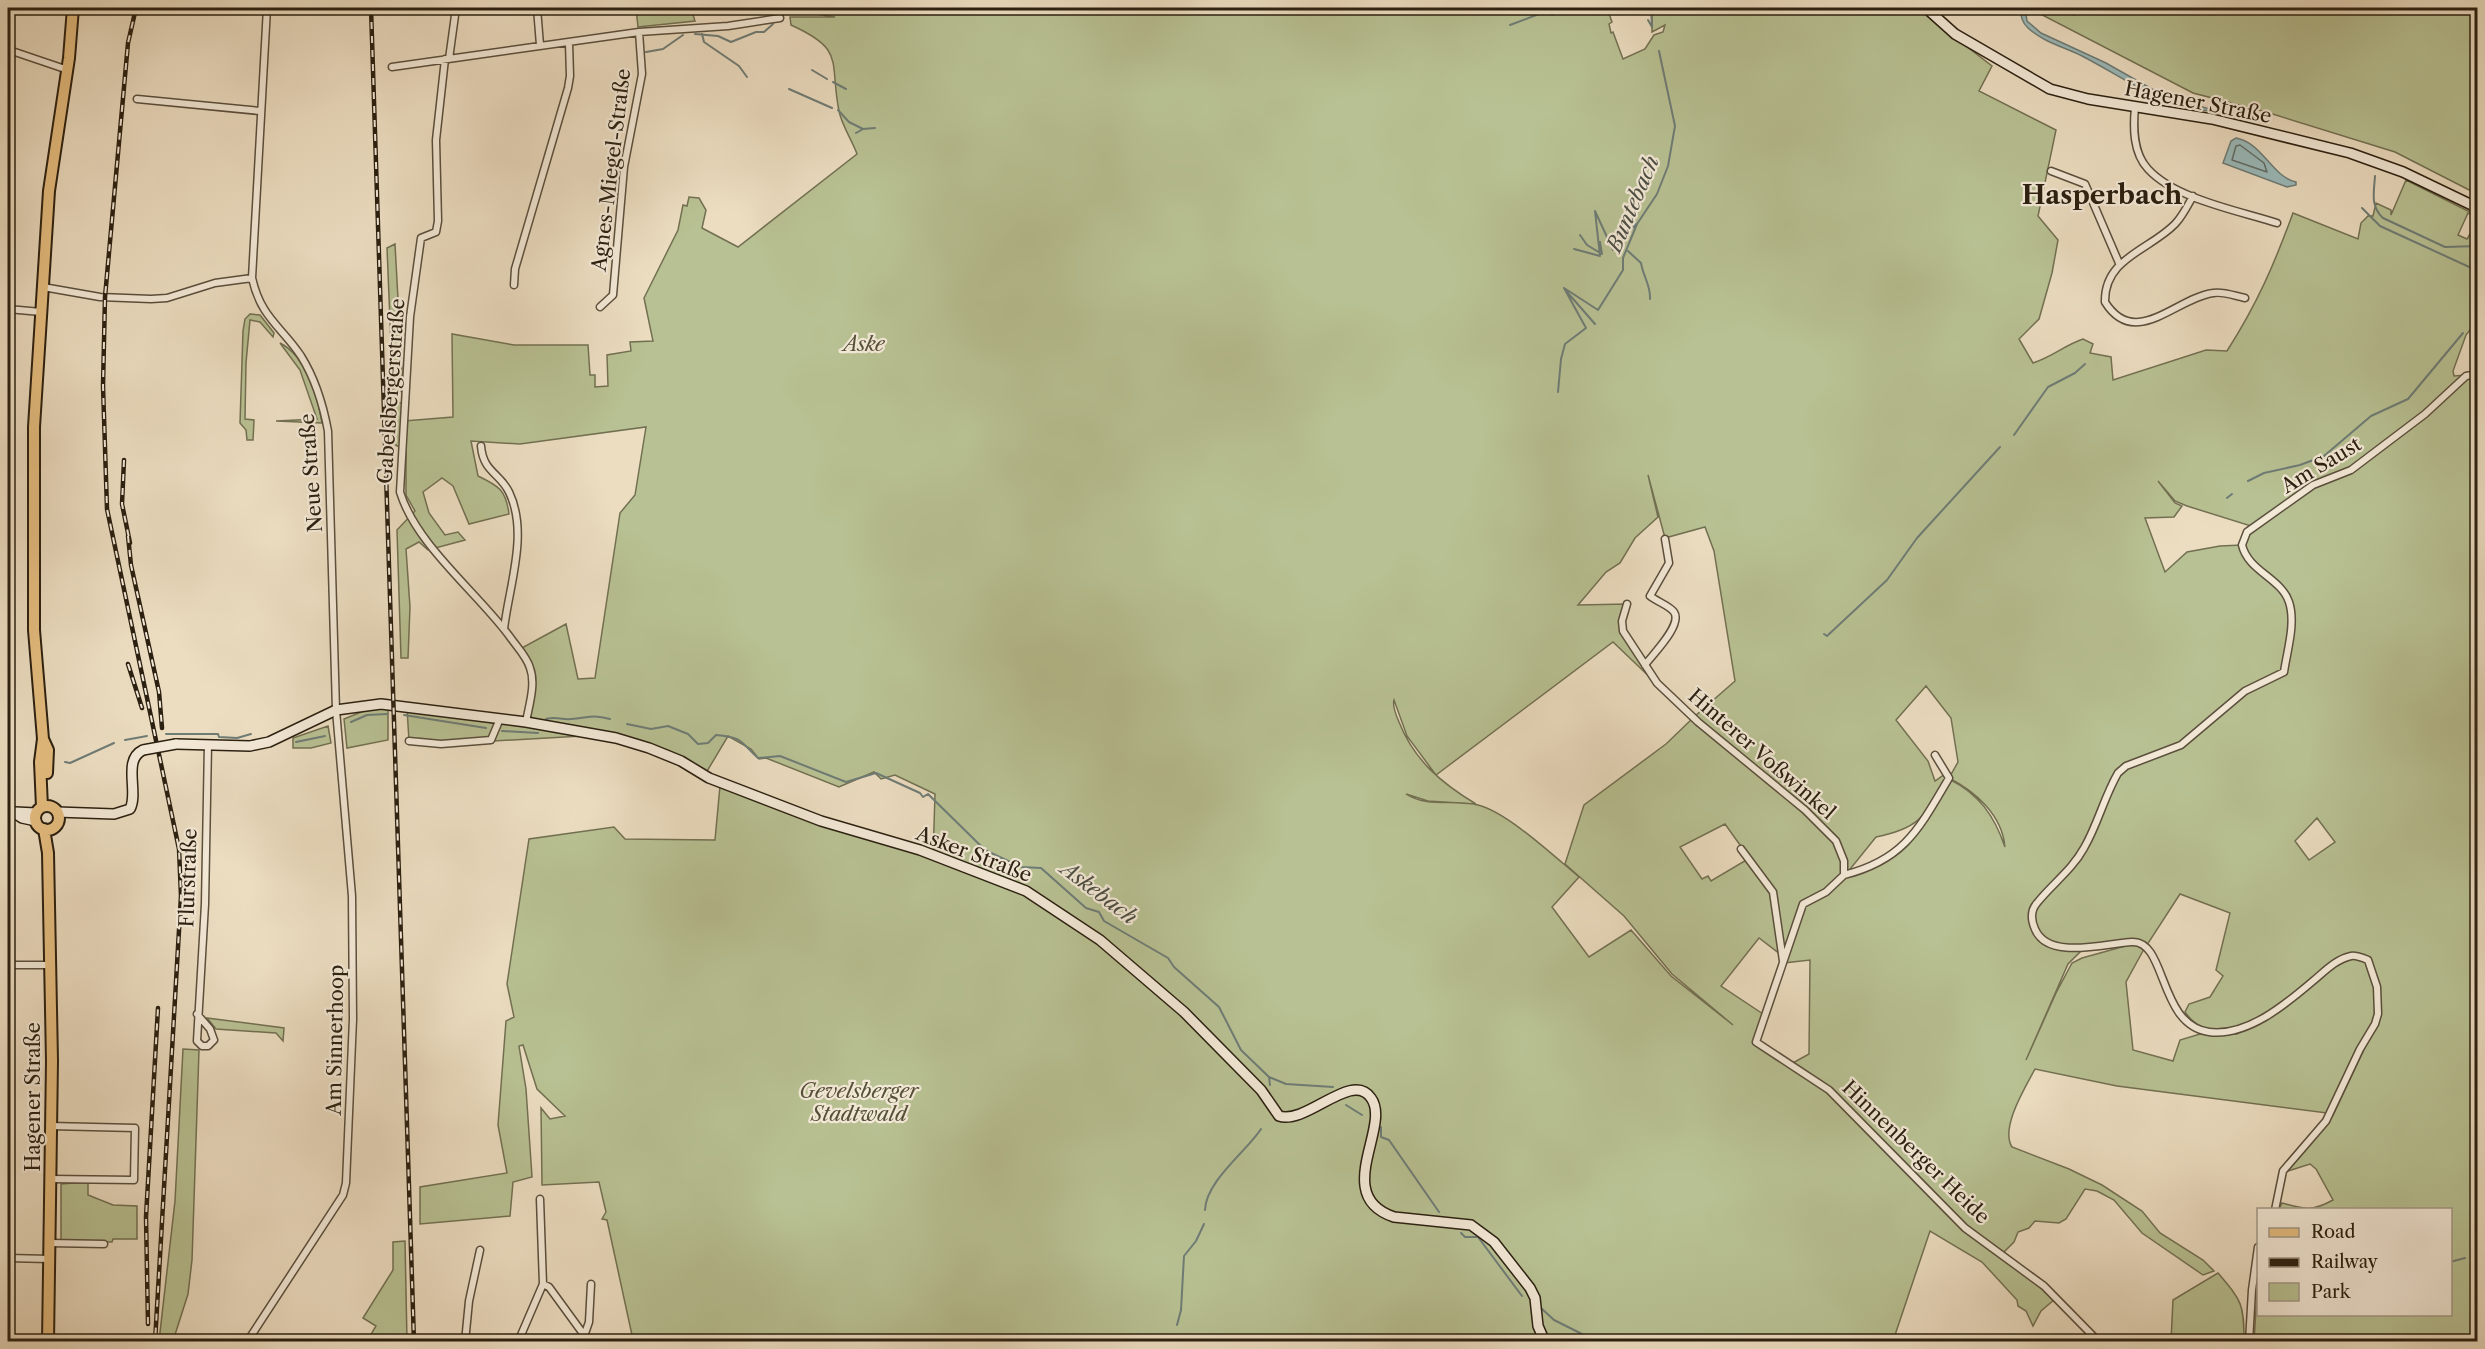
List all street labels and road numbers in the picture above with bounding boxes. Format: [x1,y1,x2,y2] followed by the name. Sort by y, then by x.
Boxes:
[587,67,635,274] street label: Agnes-Miegel-Straße
[2122,76,2274,128] street label: Hagener Straße
[373,297,409,485] street label: Gabelsbergerstraße
[295,413,327,533] street label: Neue Straße
[2276,432,2365,499] street label: Am Saust
[1684,684,1840,824] street label: Hinterer Voßwinkel
[912,821,1035,887] street label: Asker Straße
[174,828,202,928] street label: Flurstraße
[322,964,348,1117] street label: Am Sinnerhoop
[21,1022,45,1172] street label: Hagener Straße
[1837,1075,1995,1229] street label: Hinnenberger Heide

